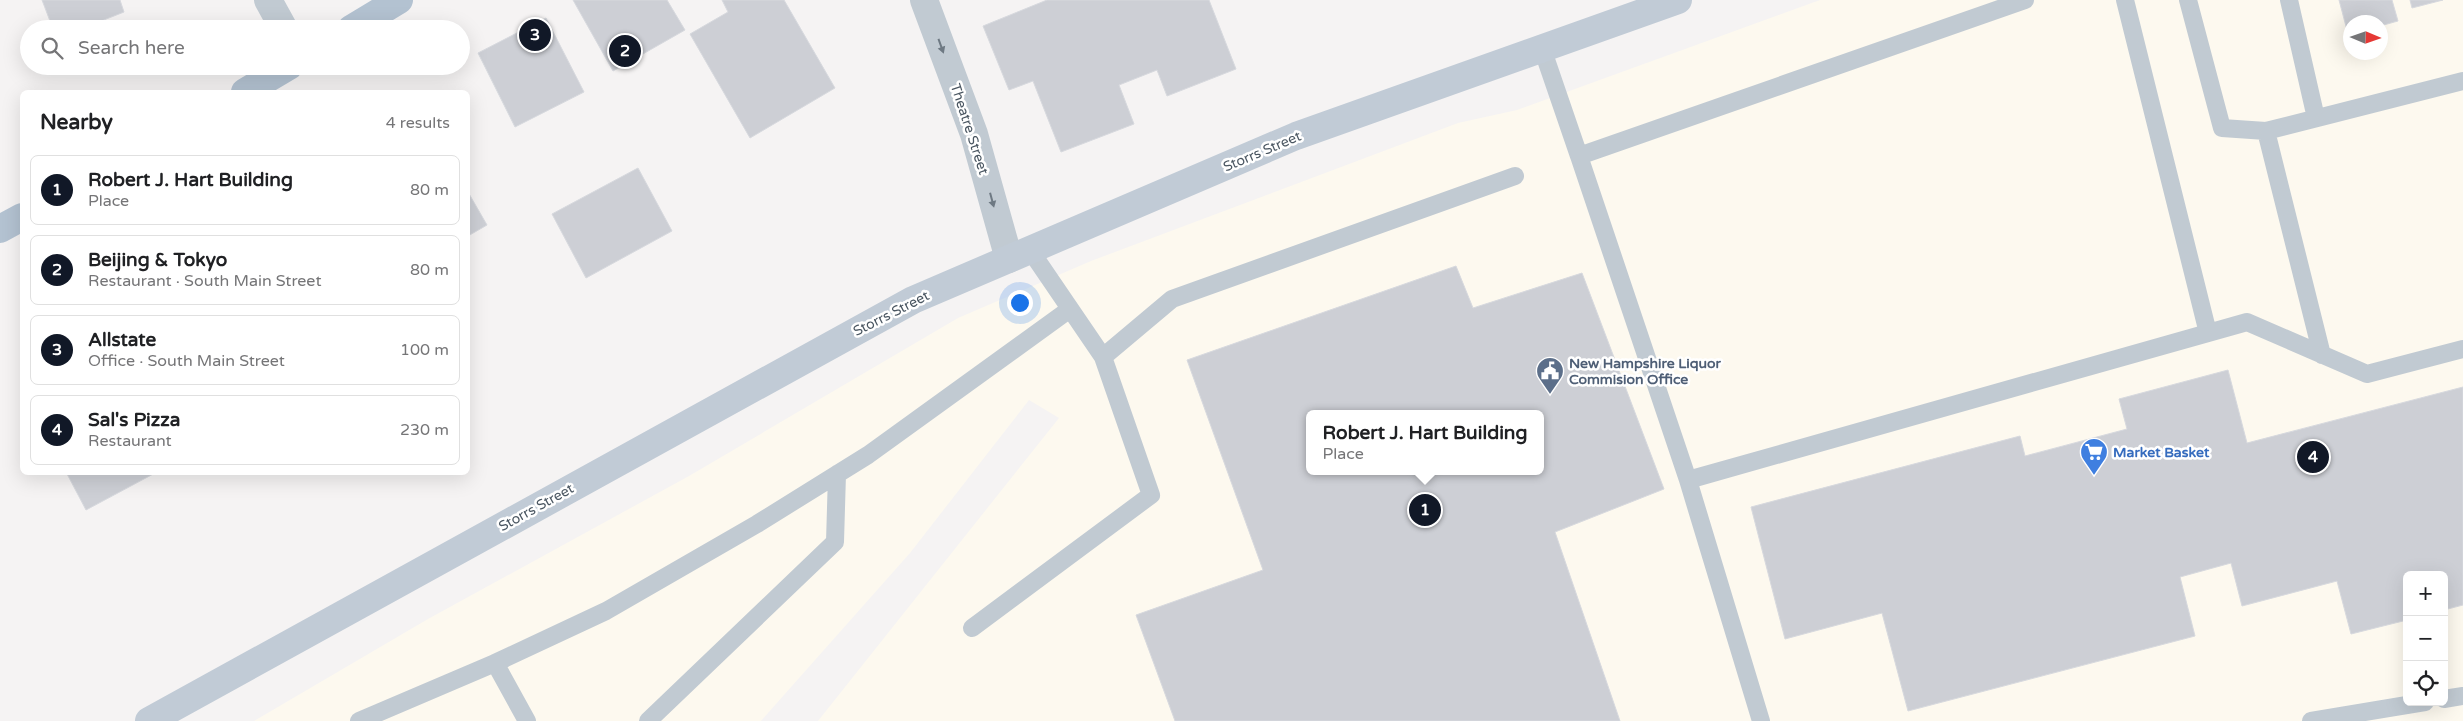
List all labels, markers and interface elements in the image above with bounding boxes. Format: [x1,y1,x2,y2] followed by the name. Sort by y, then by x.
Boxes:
[2343,15,2388,60] north arrow
[519,16,551,54] pin: 3
[20,20,470,75] search box
[609,32,641,70] pin: 2
[38,34,66,62] icon: search
[78,37,185,59] text: Search here
[937,39,945,54] one-way arrow
[947,82,992,177] street label: Theatre Street
[40,110,113,135] text: Nearby
[386,113,450,133] text: 4 results
[1221,127,1304,176] street label: Storrs Street
[88,169,293,191] text: Robert J. Hart Building
[52,180,62,200] text: 1
[410,180,449,200] text: 80 m
[88,191,129,211] text: Place
[988,192,996,207] one-way arrow
[88,249,227,271] text: Beijing & Tokyo
[52,260,62,280] text: 2
[410,260,449,280] text: 80 m
[88,271,322,291] text: Restaurant · South Main Street
[850,287,933,340] street label: Storrs Street
[1007,290,1033,316] your location
[88,329,156,351] text: Allstate
[52,340,62,360] text: 3
[400,340,449,360] text: 100 m
[88,351,285,371] text: Office · South Main Street
[1569,355,1722,388] place label: New Hampshire Liquor Commision Office
[1535,356,1565,395] public building icon: New Hampshire Liquor Commision Office
[88,409,180,431] text: Sal's Pizza
[1306,410,1544,475] popup
[52,420,62,440] text: 4
[400,420,449,440] text: 230 m
[1323,422,1527,444] text: Robert J. Hart Building
[88,431,172,451] text: Restaurant
[2079,437,2109,476] supermarket icon: Market Basket
[2297,438,2329,476] pin: 4
[1323,444,1364,464] text: Place
[2113,444,2210,461] place label: Market Basket
[496,480,577,535] street label: Storrs Street
[1409,491,1441,529] pin: 1
[2403,571,2448,706] map controls
[2403,571,2448,616] button: +
[2403,616,2448,661] button: −
[2403,661,2448,706] button: locate

